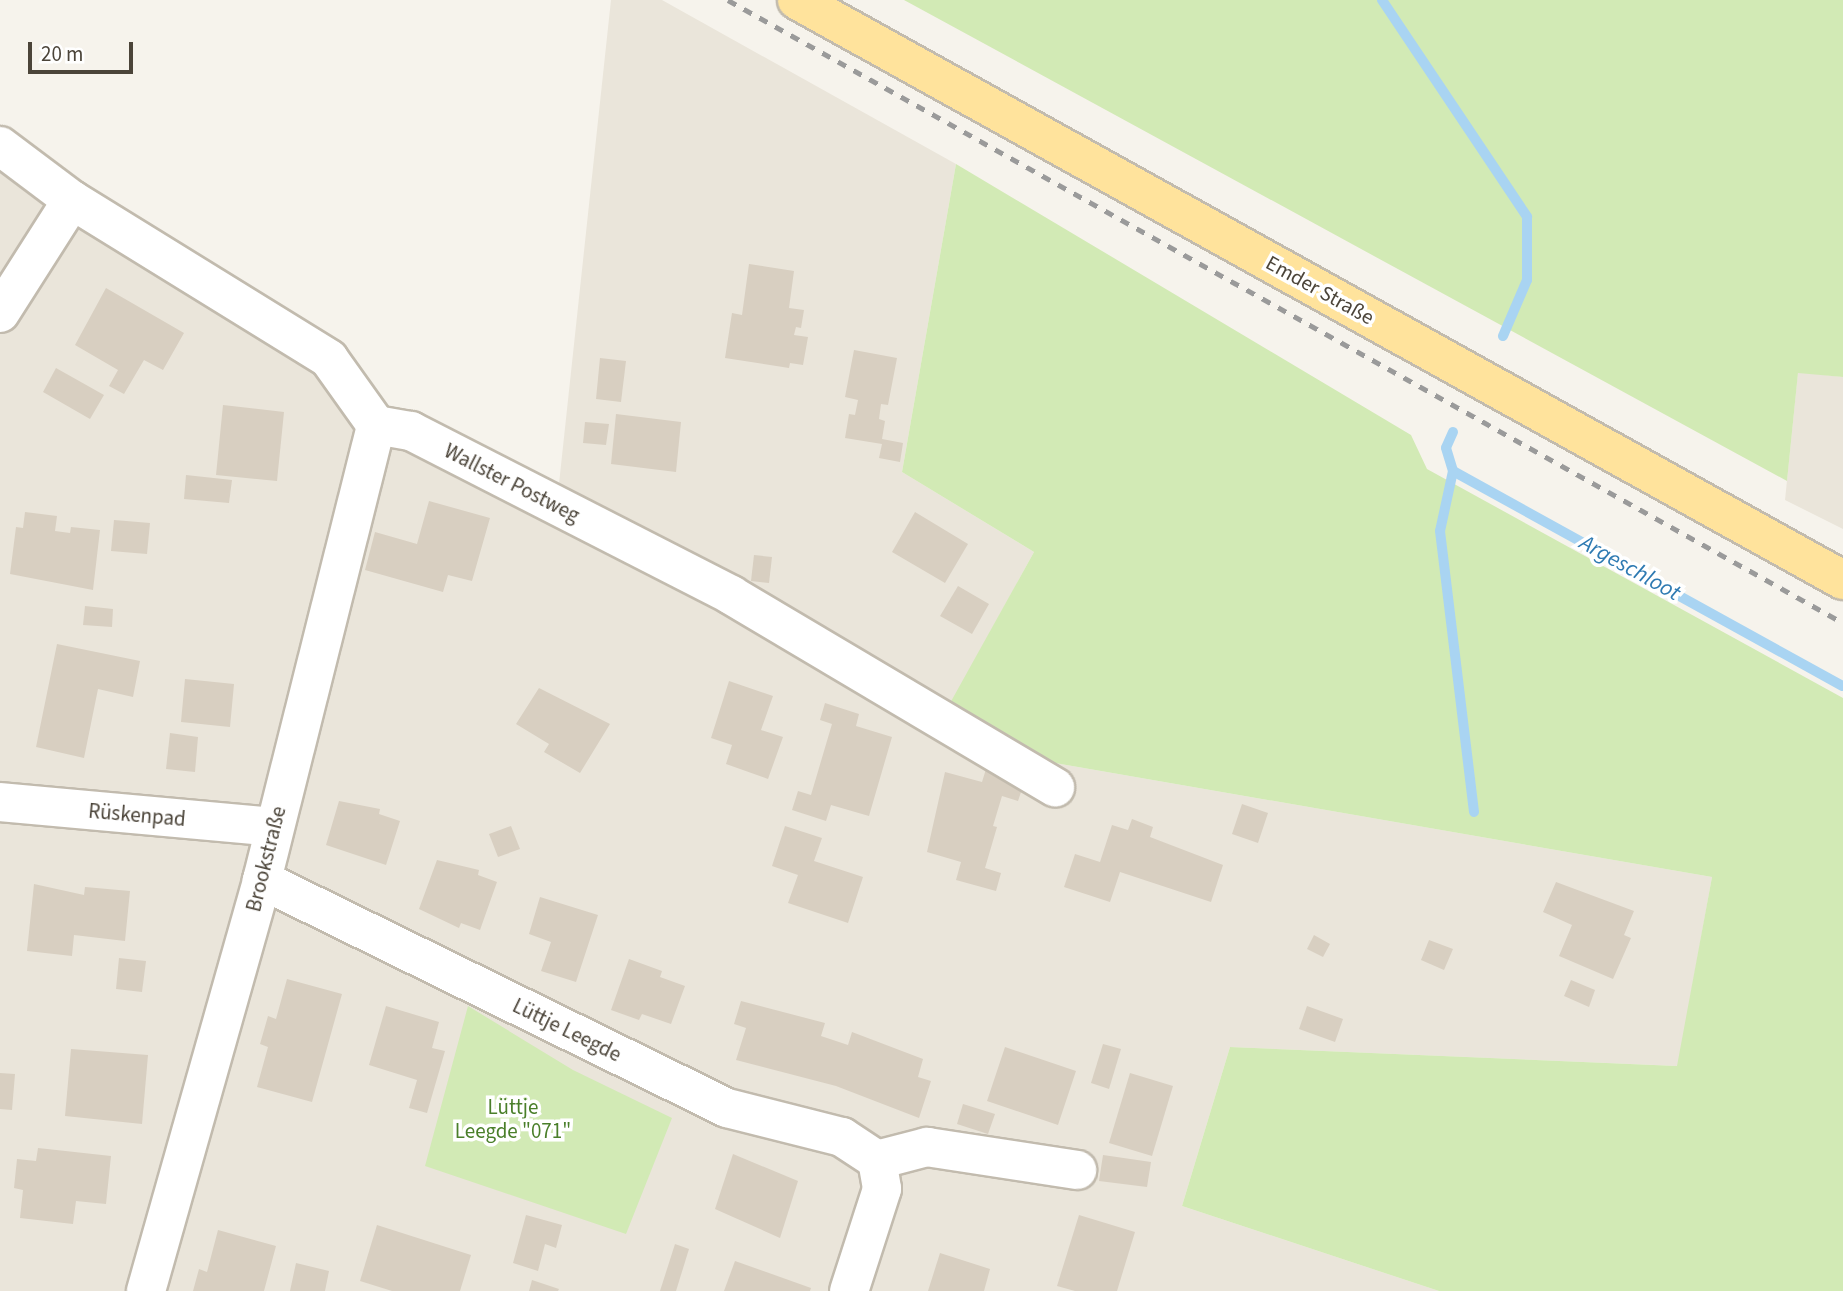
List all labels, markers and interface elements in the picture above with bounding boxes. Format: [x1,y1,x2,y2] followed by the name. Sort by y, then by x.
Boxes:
[32,28,136,72] scale bar
[41,39,83,69] text: 20 m
[1262,250,1378,330] street label: Emder Straße
[440,438,584,528] street label: Wallster Postweg
[1575,529,1685,607] water label: Argeschloot
[87,798,187,832] street label: Rüskenpad
[241,804,291,914] street label: Brookstraße
[508,993,626,1067] street label: Lüttje Leegde
[455,1094,571,1144] park label: Lüttje Leegde "071"

